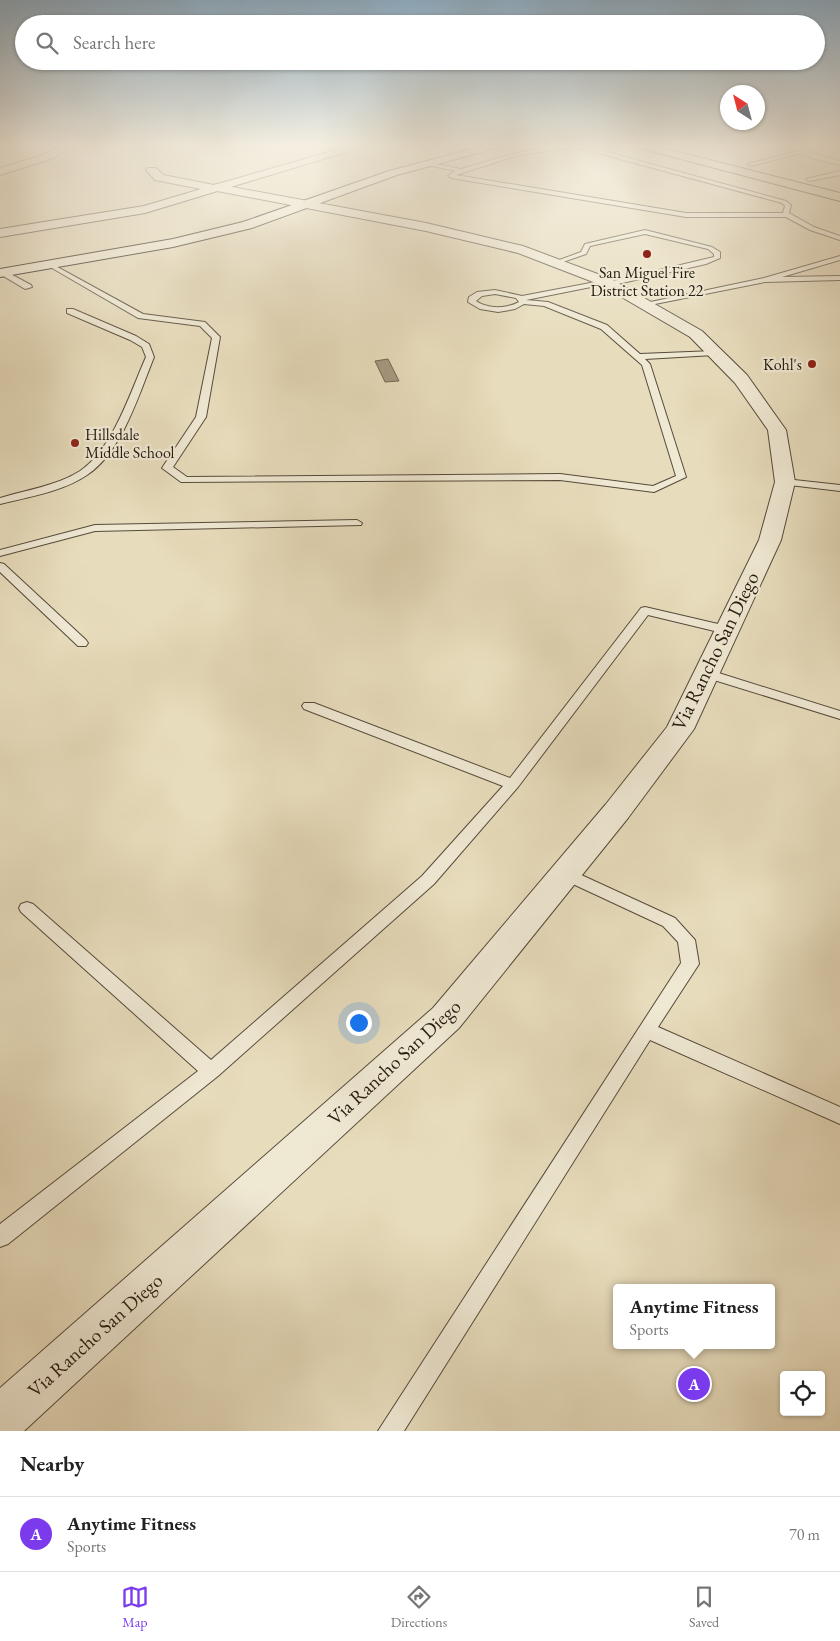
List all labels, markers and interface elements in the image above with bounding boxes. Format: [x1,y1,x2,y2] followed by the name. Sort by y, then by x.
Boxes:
[15,15,825,70] search box
[33,29,61,57] icon: search
[73,30,155,55] text: Search here
[720,85,765,130] north arrow
[641,248,653,260] marker: San Miguel Fire District Station 22
[591,262,704,301] place label: San Miguel Fire District Station 22
[763,354,802,375] place label: Kohl's
[806,358,818,370] marker: Kohl's
[85,424,175,463] place label: Hillsdale Middle School
[69,437,81,449] marker: Hillsdale Middle School
[665,567,765,735] street label: Via Rancho San Diego
[322,993,466,1131] street label: Via Rancho San Diego
[346,1010,372,1036] your location
[22,1267,168,1403] street label: Via Rancho San Diego
[613,1284,775,1349] popup
[630,1294,759,1319] text: Anytime Fitness
[630,1319,669,1340] text: Sports
[678,1365,710,1403] pin: A
[780,1371,825,1416] map controls
[780,1371,825,1416] button: locate
[20,1450,84,1477] text: Nearby
[67,1511,196,1536] text: Anytime Fitness
[30,1524,42,1545] text: A
[789,1524,820,1545] text: 70 m
[67,1536,106,1557] text: Sports
[121,1583,149,1631] tab: Map
[391,1583,447,1631] tab: Directions
[689,1583,719,1631] tab: Saved

